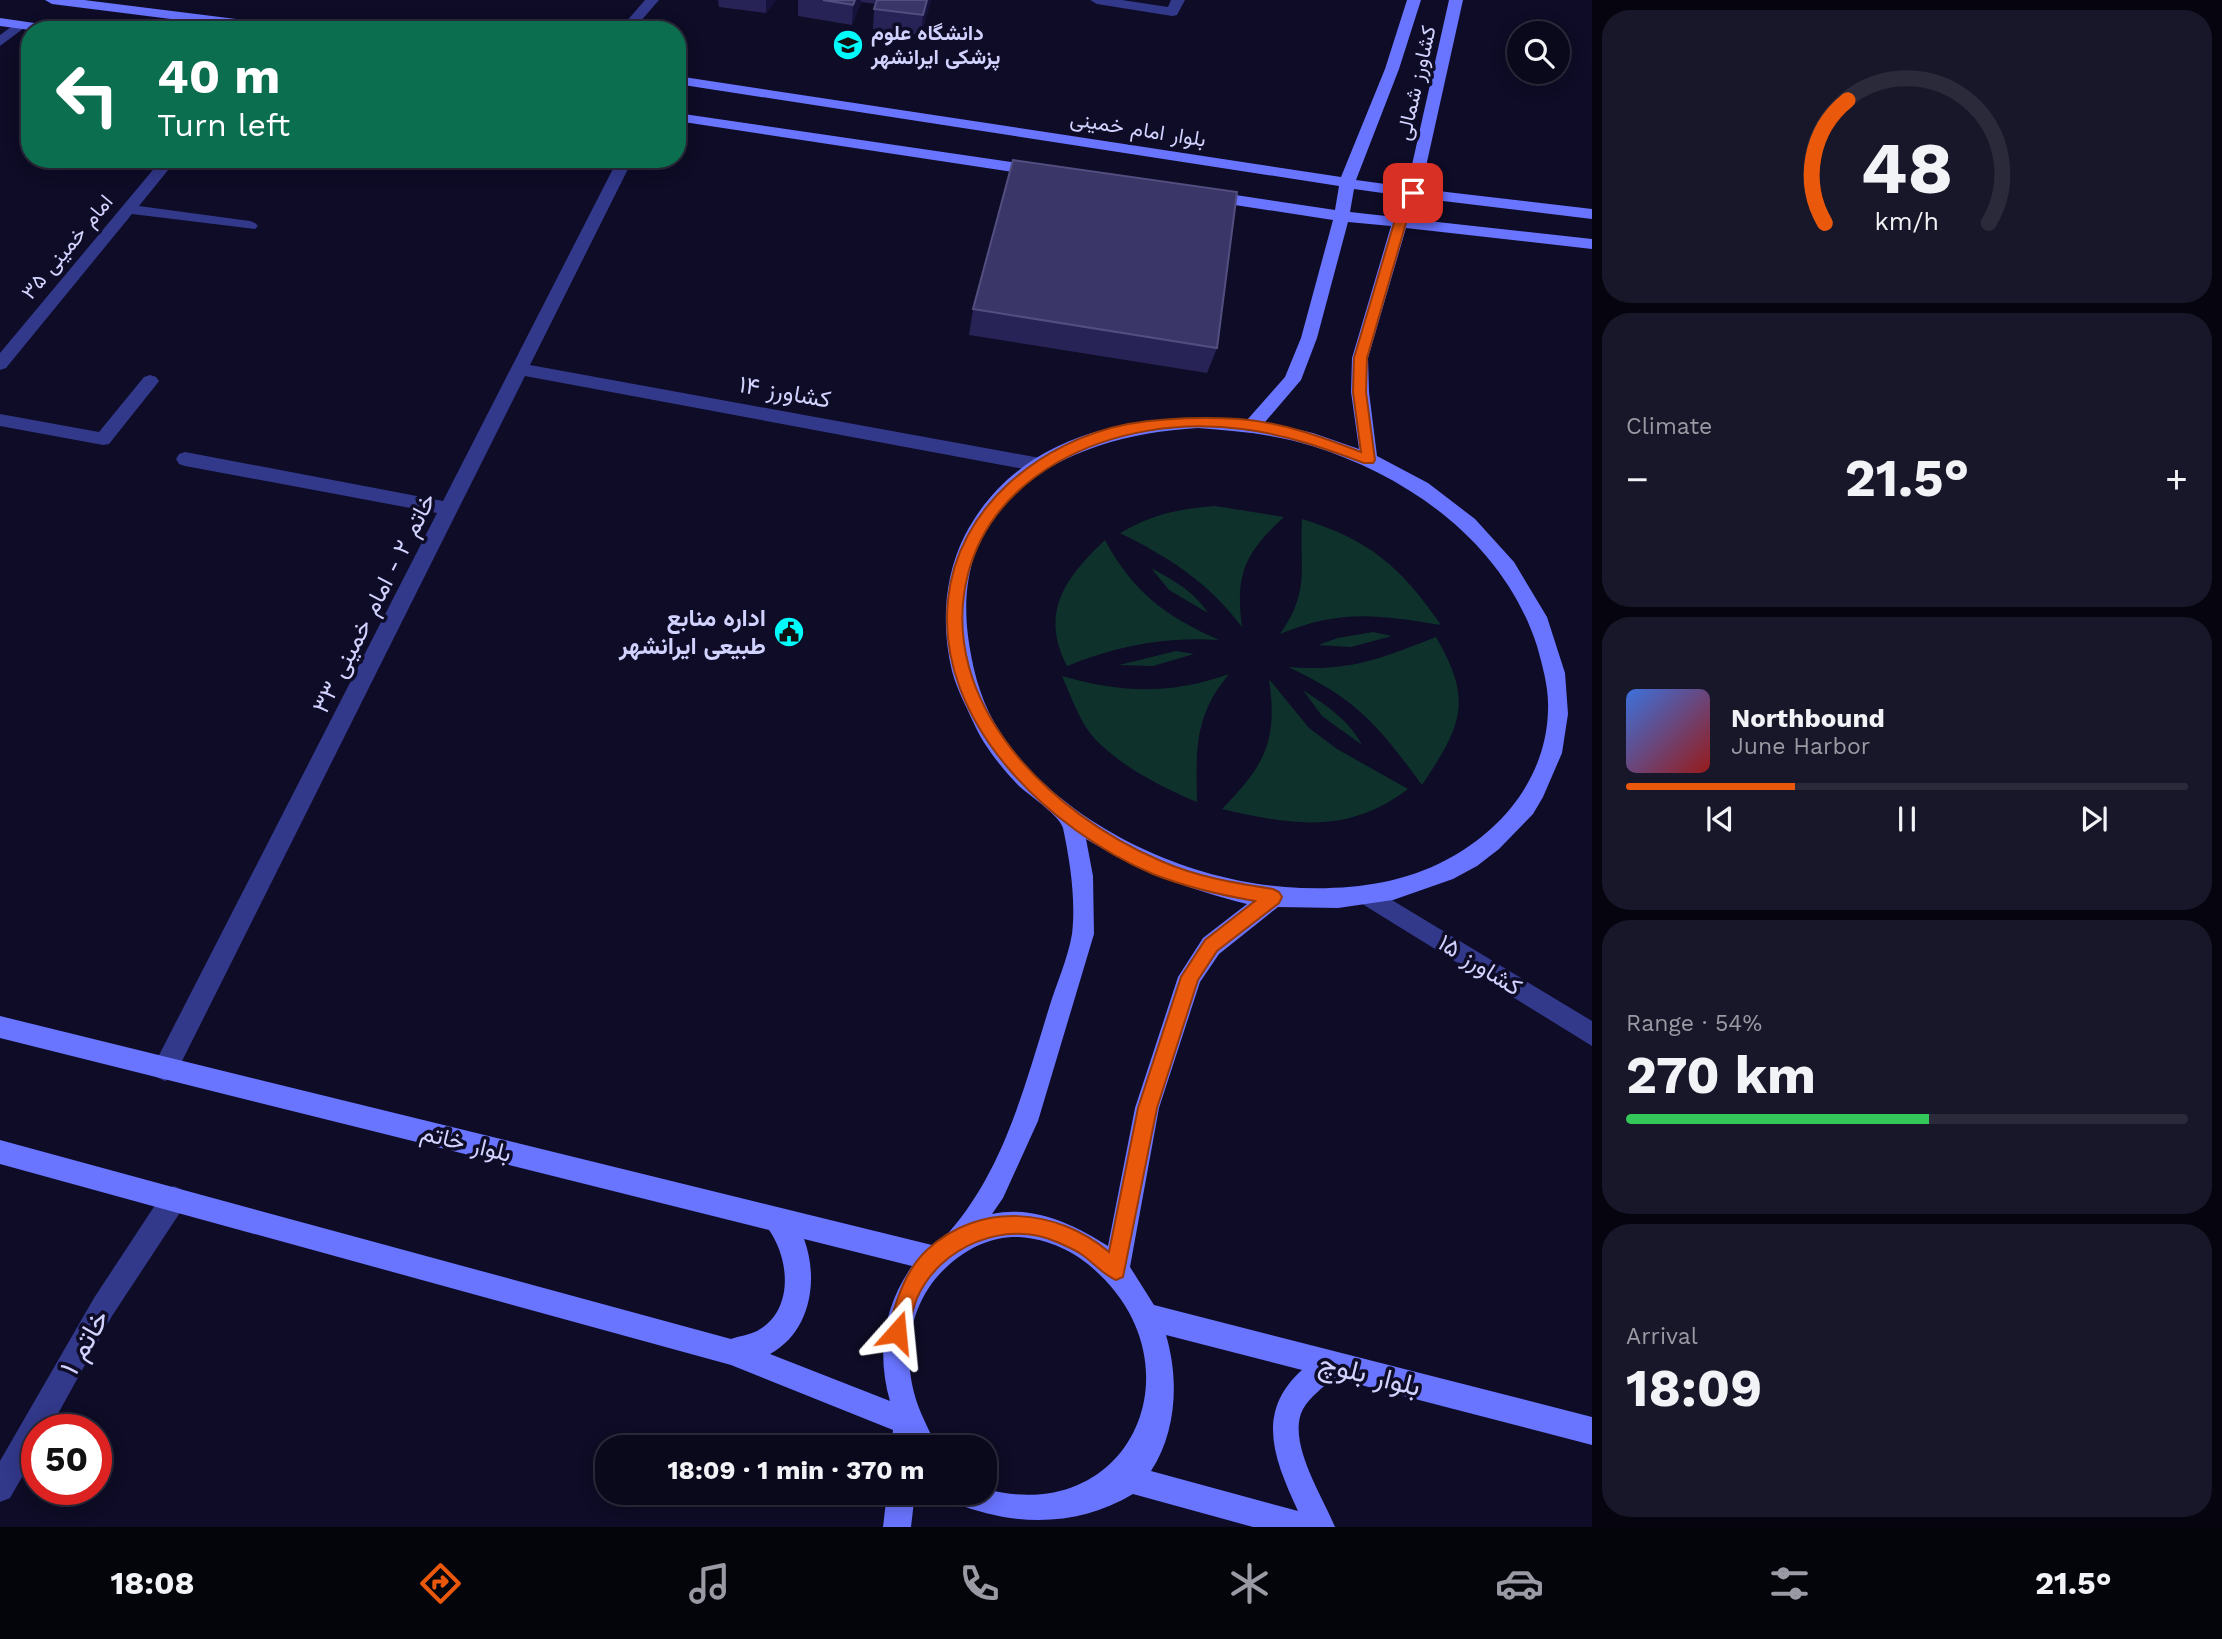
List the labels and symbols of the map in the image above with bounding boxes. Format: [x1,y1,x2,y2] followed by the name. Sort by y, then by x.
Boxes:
[870,20,1000,71] place label: دانشگاه علوم پزشکی ایرانشهر
[1390,23,1442,143] street label: کشاورز شمالی
[831,28,865,62] school or university icon: دانشگاه علوم پزشکی ایرانشهر
[1068,105,1208,154] street label: بلوار امام خمینی
[1383,163,1443,223] pin
[16,189,119,305] street label: امام خمینی ۳۵
[737,370,833,415] street label: کشاورز ۱۴
[306,488,444,719] street label: خاتم ۲ - امام خمینی ۳۳
[618,604,766,661] place label: اداره منابع طبیعی ایرانشهر
[772,615,806,649] public building icon: اداره منابع طبیعی ایرانشهر
[1433,928,1527,1002] street label: کشاورز ۱۵
[417,1118,514,1170] street label: بلوار خاتم
[860,1295,934,1369] position arrow
[53,1304,118,1382] street label: خاتم ۱
[1315,1346,1424,1405] street label: بلوار بلوچ
[21,1414,112,1505] speed limit sign: 50

